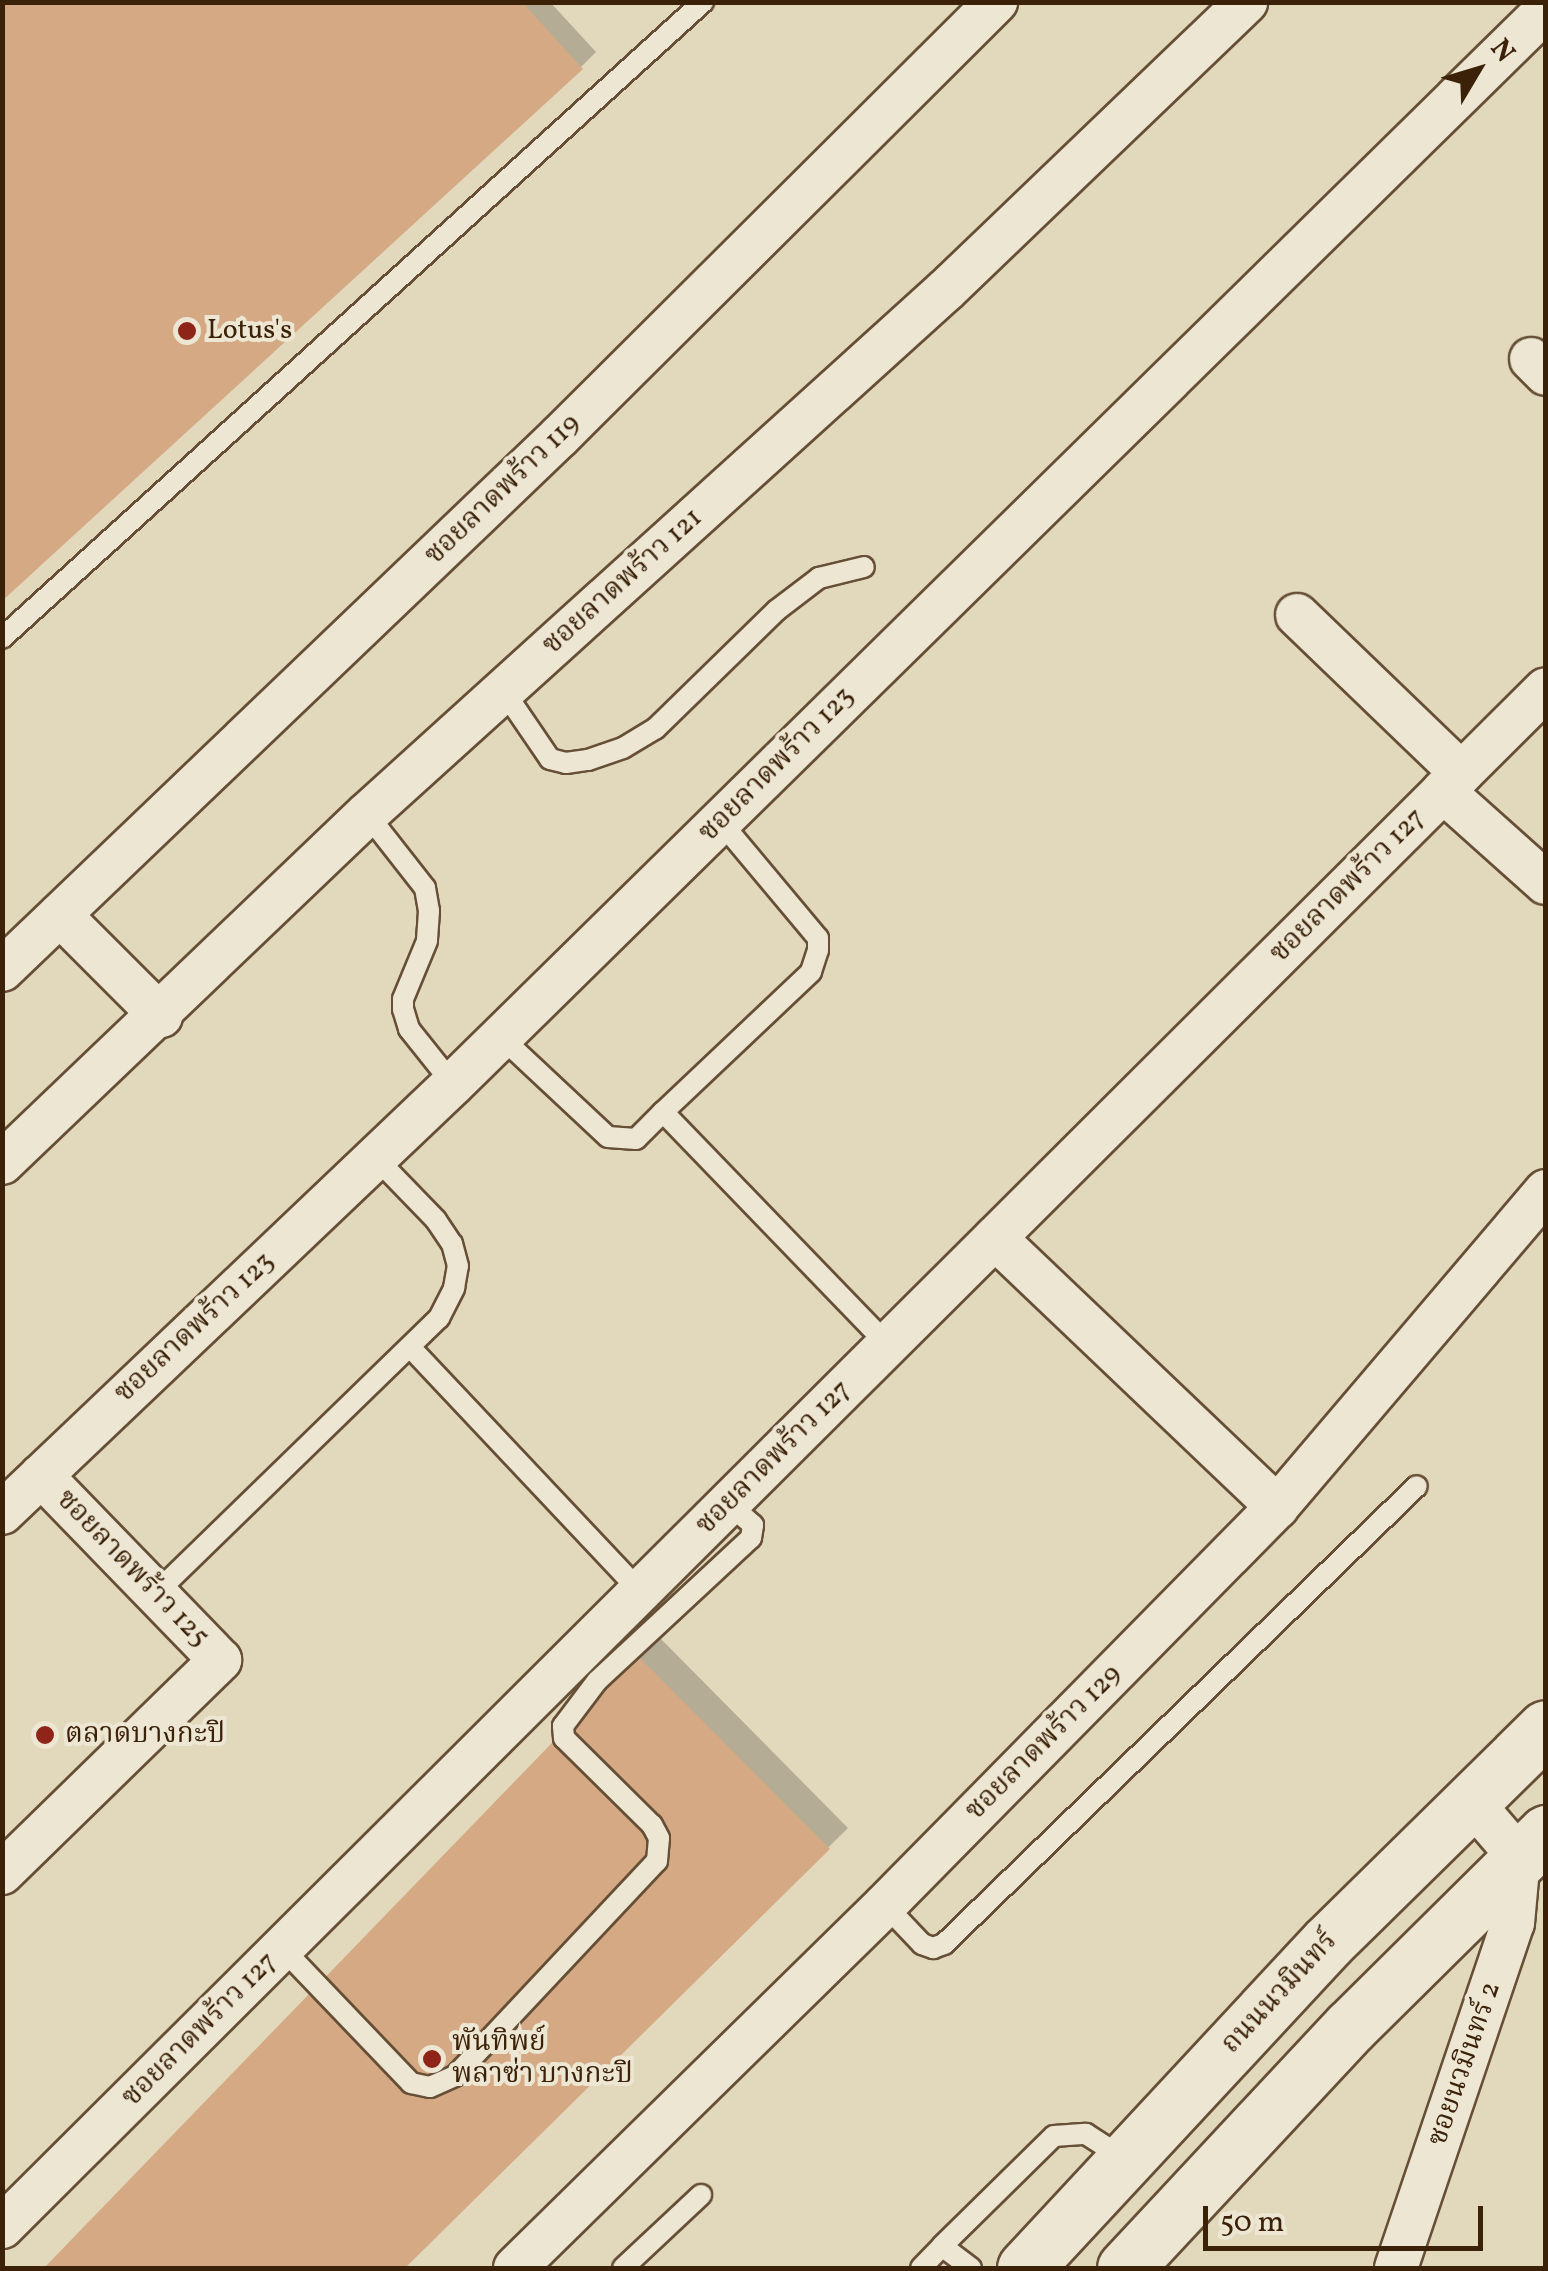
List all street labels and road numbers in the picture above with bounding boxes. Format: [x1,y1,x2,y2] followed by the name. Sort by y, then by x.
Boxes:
[418,408,588,572] street label: ซอยลาดพร้าว 119
[536,502,710,662] street label: ซอยลาดพร้าว 121
[692,680,862,850] street label: ซอยลาดพร้าว 123
[1264,802,1432,970] street label: ซอยลาดพร้าว 127
[108,1246,282,1410] street label: ซอยลาดพร้าว 123
[690,1374,858,1542] street label: ซอยลาดพร้าว 127
[48,1483,216,1655] street label: ซอยลาดพร้าว 125
[959,1658,1129,1828] street label: ซอยลาดพร้าว 129
[1215,1925,1345,2061] street label: ถนนนวมินทร์
[116,1946,284,2114] street label: ซอยลาดพร้าว 127
[1421,1977,1509,2151] street label: ซอยนวมินทร์ 2

